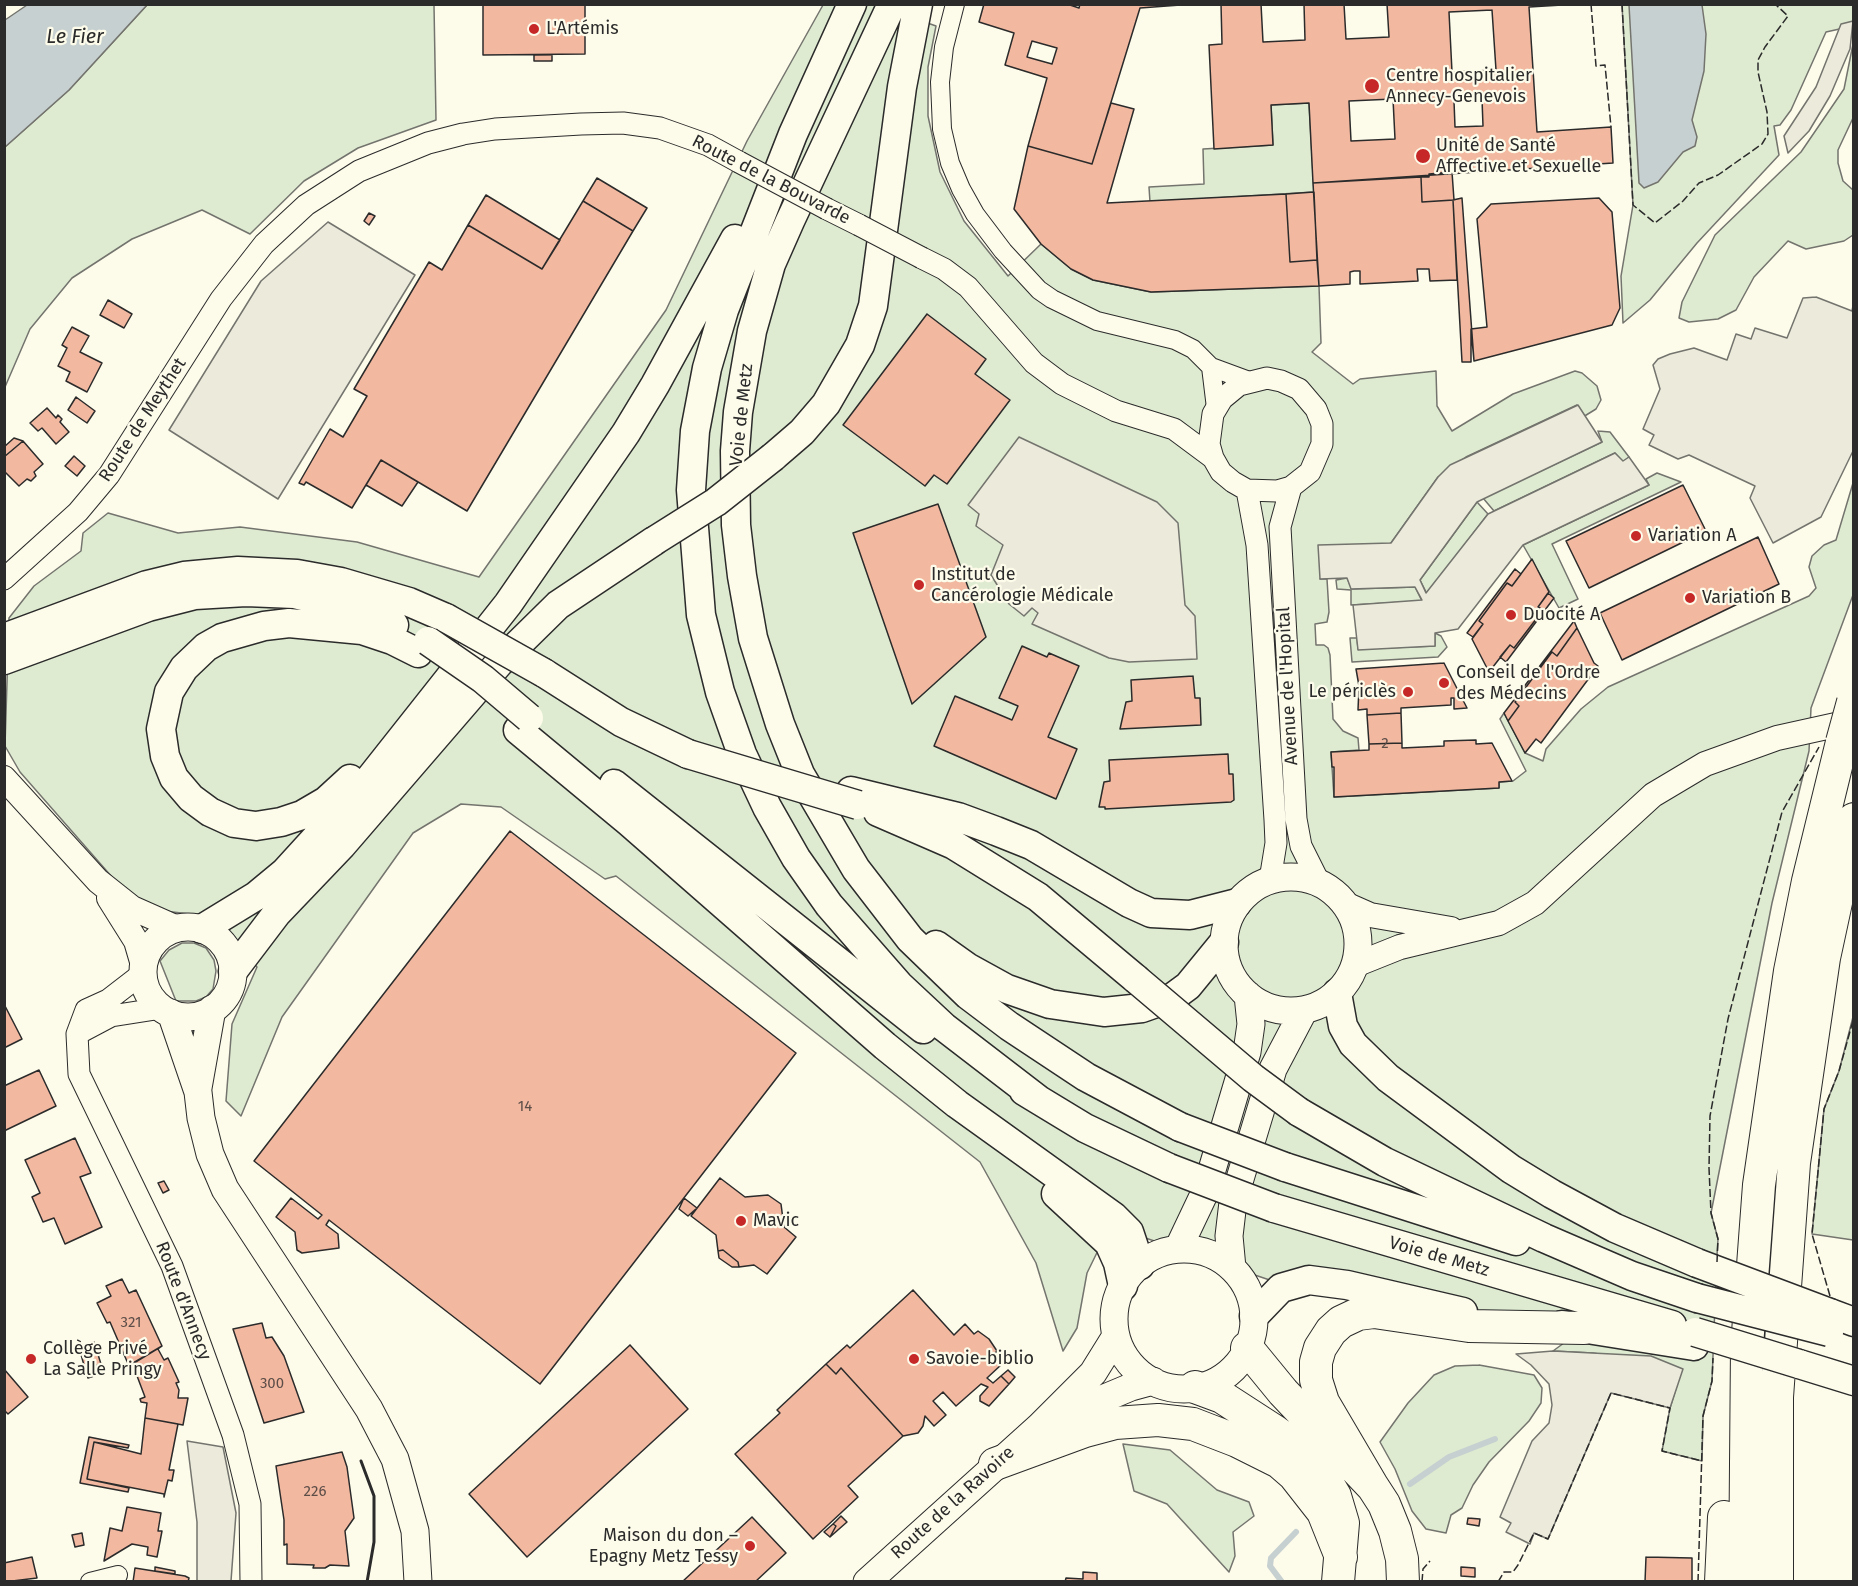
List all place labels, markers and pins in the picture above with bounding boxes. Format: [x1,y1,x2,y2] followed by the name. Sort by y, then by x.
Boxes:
[546,18,619,40] place label: L'Artémis
[527,22,541,36] marker: L'Artémis
[1386,65,1532,107] place label: Centre hospitalier Annecy-Genevois
[1363,77,1381,95] marker: Centre hospitalier Annecy-Genevois
[1436,135,1601,178] place label: Unité de Santé Affective et Sexuelle
[1414,147,1432,165] marker: Unité de Santé Affective et Sexuelle
[1648,525,1737,547] place label: Variation A
[1629,529,1643,543] marker: Variation A
[931,564,1114,606] place label: Institut de Cancérologie Médicale
[912,578,926,592] marker: Institut de Cancérologie Médicale
[1702,587,1791,609] place label: Variation B
[1683,591,1697,605] marker: Variation B
[1523,604,1600,626] place label: Duocité A
[1504,608,1518,622] marker: Duocité A
[1456,662,1600,704] place label: Conseil de l'Ordre des Médecins
[1437,676,1451,690] marker: Conseil de l'Ordre des Médecins
[1308,681,1396,703] place label: Le périclès
[1401,685,1415,699] marker: Le périclès
[753,1210,799,1232] place label: Mavic
[734,1214,748,1228] marker: Mavic
[43,1338,162,1380] place label: Collège Privé La Salle Pringy
[926,1348,1034,1370] place label: Savoie-biblio
[24,1352,38,1366] marker: Collège Privé La Salle Pringy
[907,1352,921,1366] marker: Savoie-biblio
[589,1525,738,1568] place label: Maison du don – Epagny Metz Tessy
[743,1539,757,1553] marker: Maison du don – Epagny Metz Tessy

